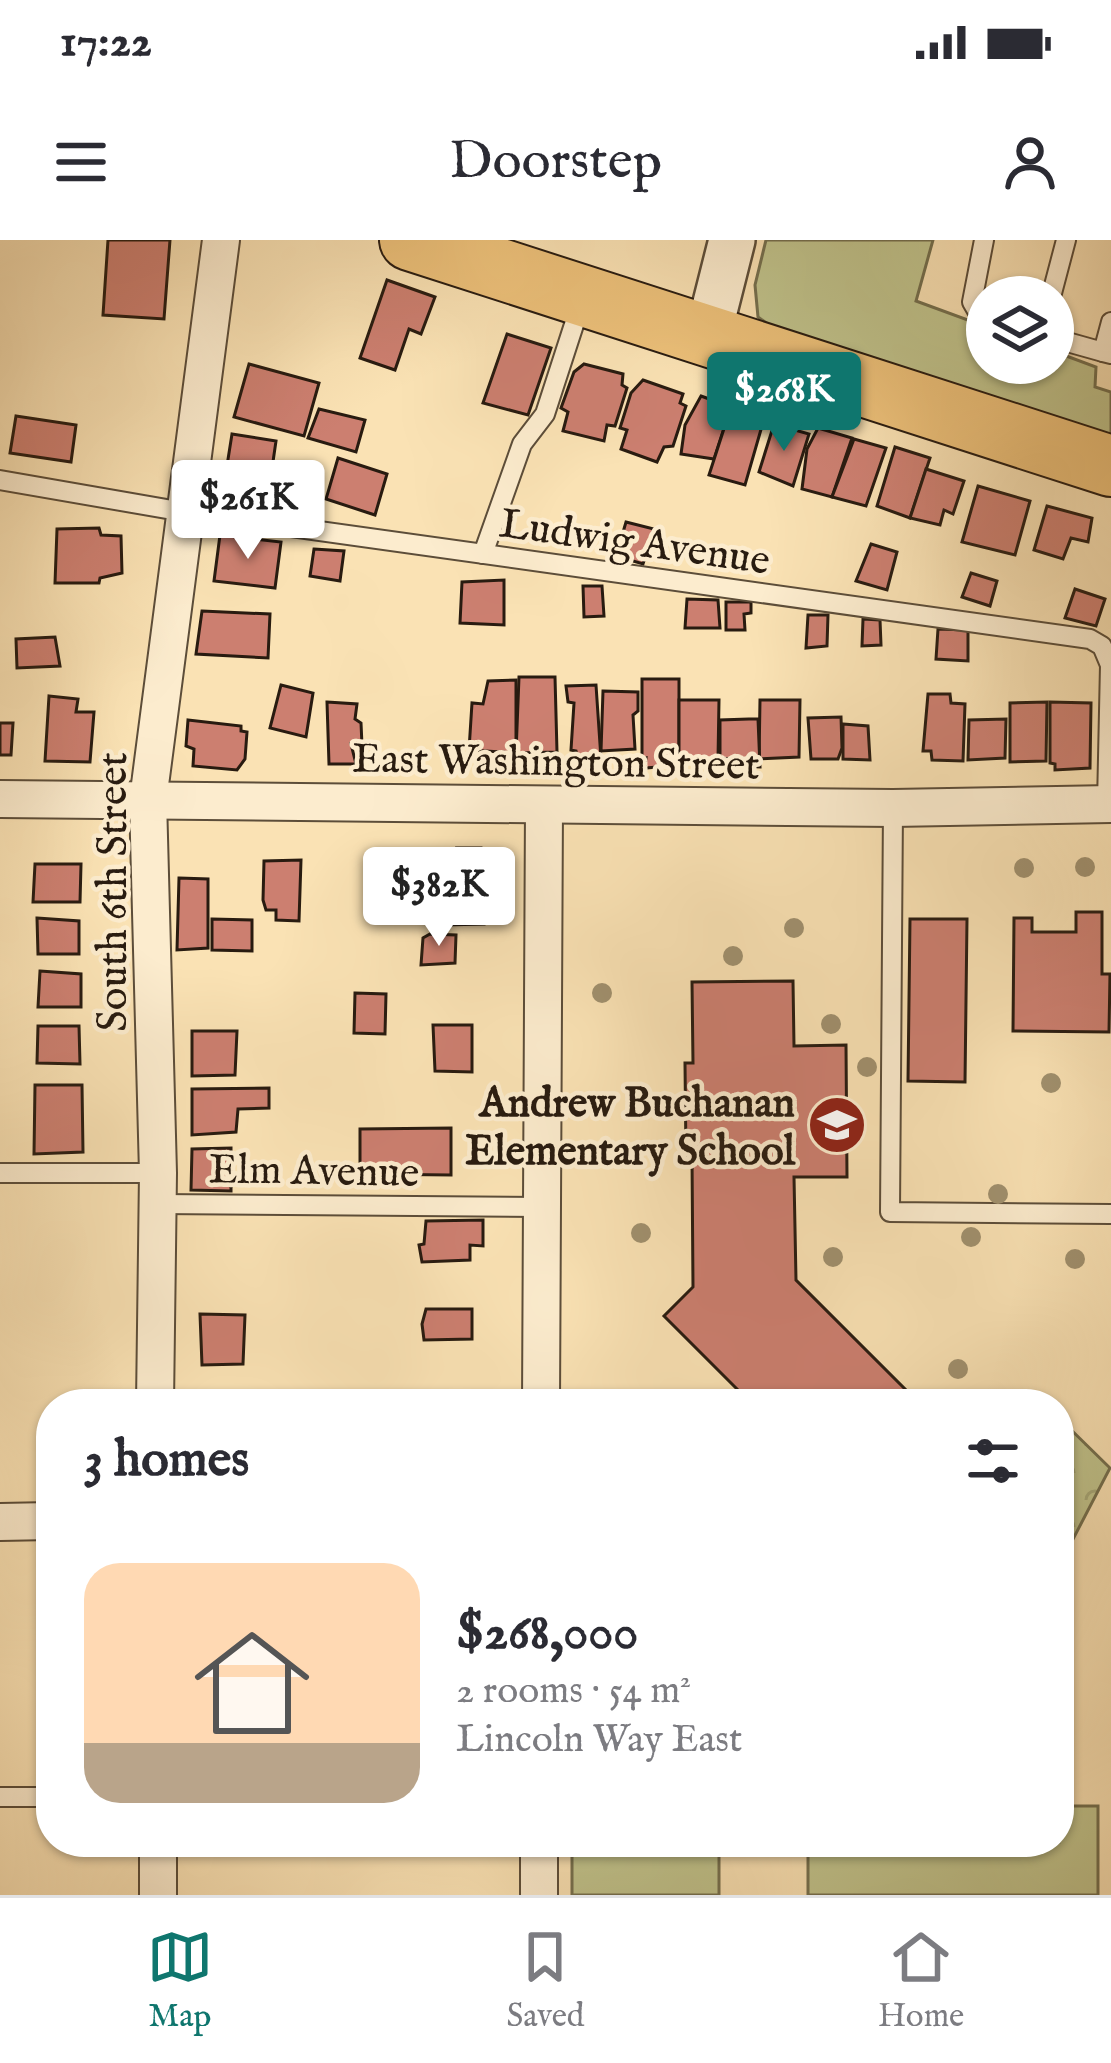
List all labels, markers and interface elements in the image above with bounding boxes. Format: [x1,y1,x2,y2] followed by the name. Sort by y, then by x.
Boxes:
[60,14,152,71] text: 17:22
[449,128,662,197] text: Doorstep
[48,129,114,195] icon: menu
[997,129,1063,195] icon: person
[966,276,1074,384] map controls
[966,276,1074,384] button: layers
[700,352,868,454] pin: $268K
[734,366,834,415] text: $268K
[164,460,332,562] pin: $261K
[199,474,297,523] text: $261K
[496,498,773,589] street label: Ludwig Avenue
[352,733,760,794] street label: East Washington Street
[88,752,141,1032] street label: South 6th Street
[355,847,523,949] pin: $382K
[390,861,488,910] text: $382K
[465,1078,796,1179] place label: Andrew Buchanan Elementary School
[806,1094,868,1156] school or university icon: Andrew Buchanan Elementary School
[208,1144,420,1201] street label: Elm Avenue
[960,1428,1026,1494] icon: filters
[84,1429,249,1494] text: 3 homes
[456,1602,638,1667] text: $268,000
[180,1611,324,1755] icon: home
[456,1667,691,1716] text: 2 rooms · 54 m²
[456,1716,742,1765] text: Lincoln Way East
[147,1924,213,2038] tab: Map
[506,1924,584,2038] tab: Saved
[878,1924,964,2038] tab: Home

